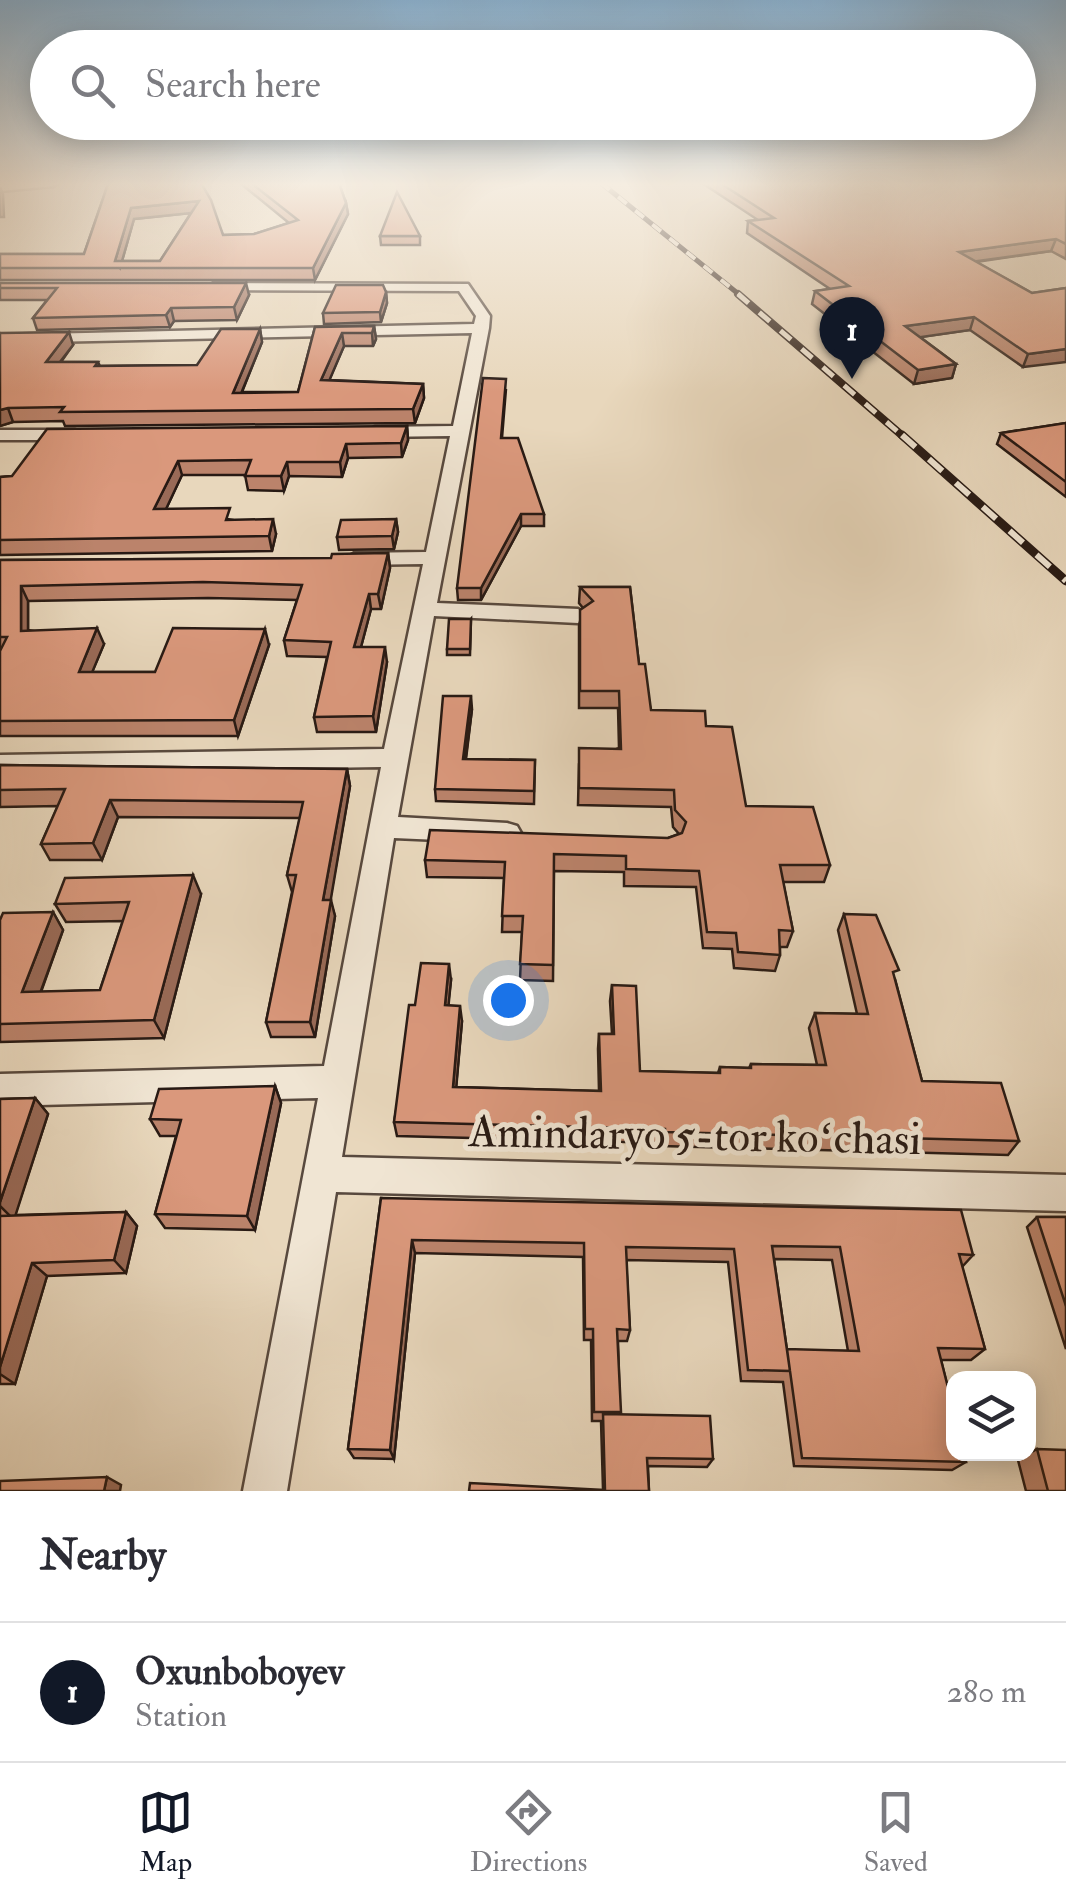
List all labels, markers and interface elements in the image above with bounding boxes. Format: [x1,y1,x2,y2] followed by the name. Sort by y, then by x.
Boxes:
[30,30,1036,140] search box
[65,58,120,113] icon: search
[145,61,321,109] text: Search here
[820,296,884,379] pin: 1
[483,975,534,1026] your location
[467,1104,922,1168] street label: Amindaryo 5-tor koʻchasi
[946,1371,1036,1461] map controls
[946,1371,1036,1461] button: layers
[40,1530,166,1582] text: Nearby
[135,1648,344,1696] text: Oxunboboyev
[67,1672,78,1712] text: 1
[947,1672,1026,1712] text: 280 m
[135,1696,227,1736] text: Station
[138,1785,193,1880] tab: Map
[470,1785,587,1880] tab: Directions
[864,1785,928,1880] tab: Saved

